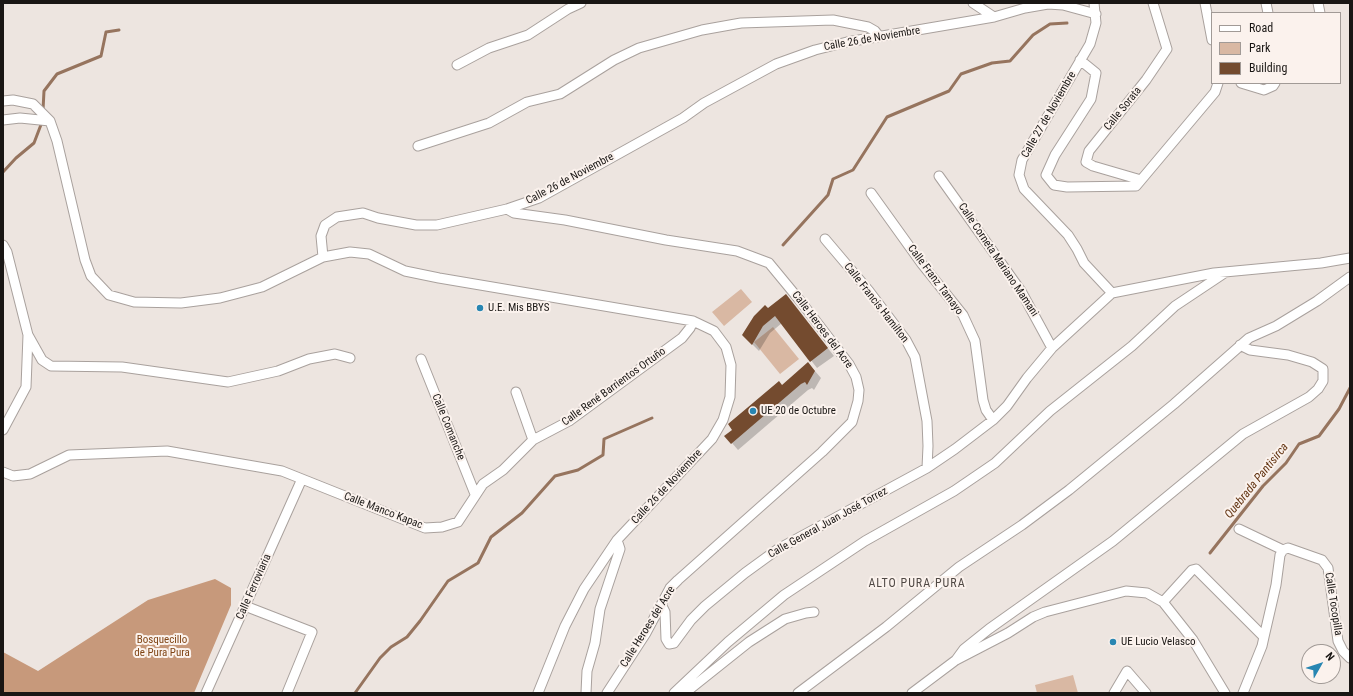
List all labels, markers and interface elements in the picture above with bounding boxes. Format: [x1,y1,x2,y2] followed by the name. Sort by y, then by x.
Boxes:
[1211,12,1341,84] legend
[1249,21,1273,35] text: Road
[823,24,921,54] street label: Calle 26 de Noviembre
[1249,41,1270,55] text: Park
[1249,61,1287,75] text: Building
[1019,69,1079,161] street label: Calle 27 de Noviembre
[1101,84,1145,134] street label: Calle Sorata
[524,150,616,208] street label: Calle 26 de Noviembre
[955,201,1041,319] street label: Calle Corneta Mariano Mamani
[904,242,966,318] street label: Calle Franz Tamayo
[841,260,911,346] street label: Calle Francis Hamilton
[789,289,855,371] street label: Calle Heroes del Acre
[488,301,549,315] place label: U.E. Mis BBYS
[475,303,485,313] marker: U.E. Mis BBYS
[560,345,668,429] street label: Calle René Barrientos Ortuño
[429,392,467,462] street label: Calle Comanche
[761,404,836,418] place label: UE 20 de Octubre
[748,406,758,416] marker: UE 20 de Octubre
[1222,440,1292,522] water label: Quebrada Pantisirca
[629,447,705,527] street label: Calle 26 de Noviembre
[766,485,890,561] street label: Calle General Juan José Torrez
[342,490,424,532] street label: Calle Manco Kapac
[234,552,274,622] street label: Calle Ferroviaria
[1321,571,1345,637] street label: Calle Tocopilla
[868,577,966,591] district label: ALTO PURA PURA
[618,584,678,670] street label: Calle Heroes del Acre
[134,633,190,659] park label: Bosquecillo de Pura Pura
[1121,635,1196,649] place label: UE Lucio Velasco
[1108,637,1118,647] marker: UE Lucio Velasco
[1301,644,1341,684] north arrow
[1323,650,1337,663] text: N

